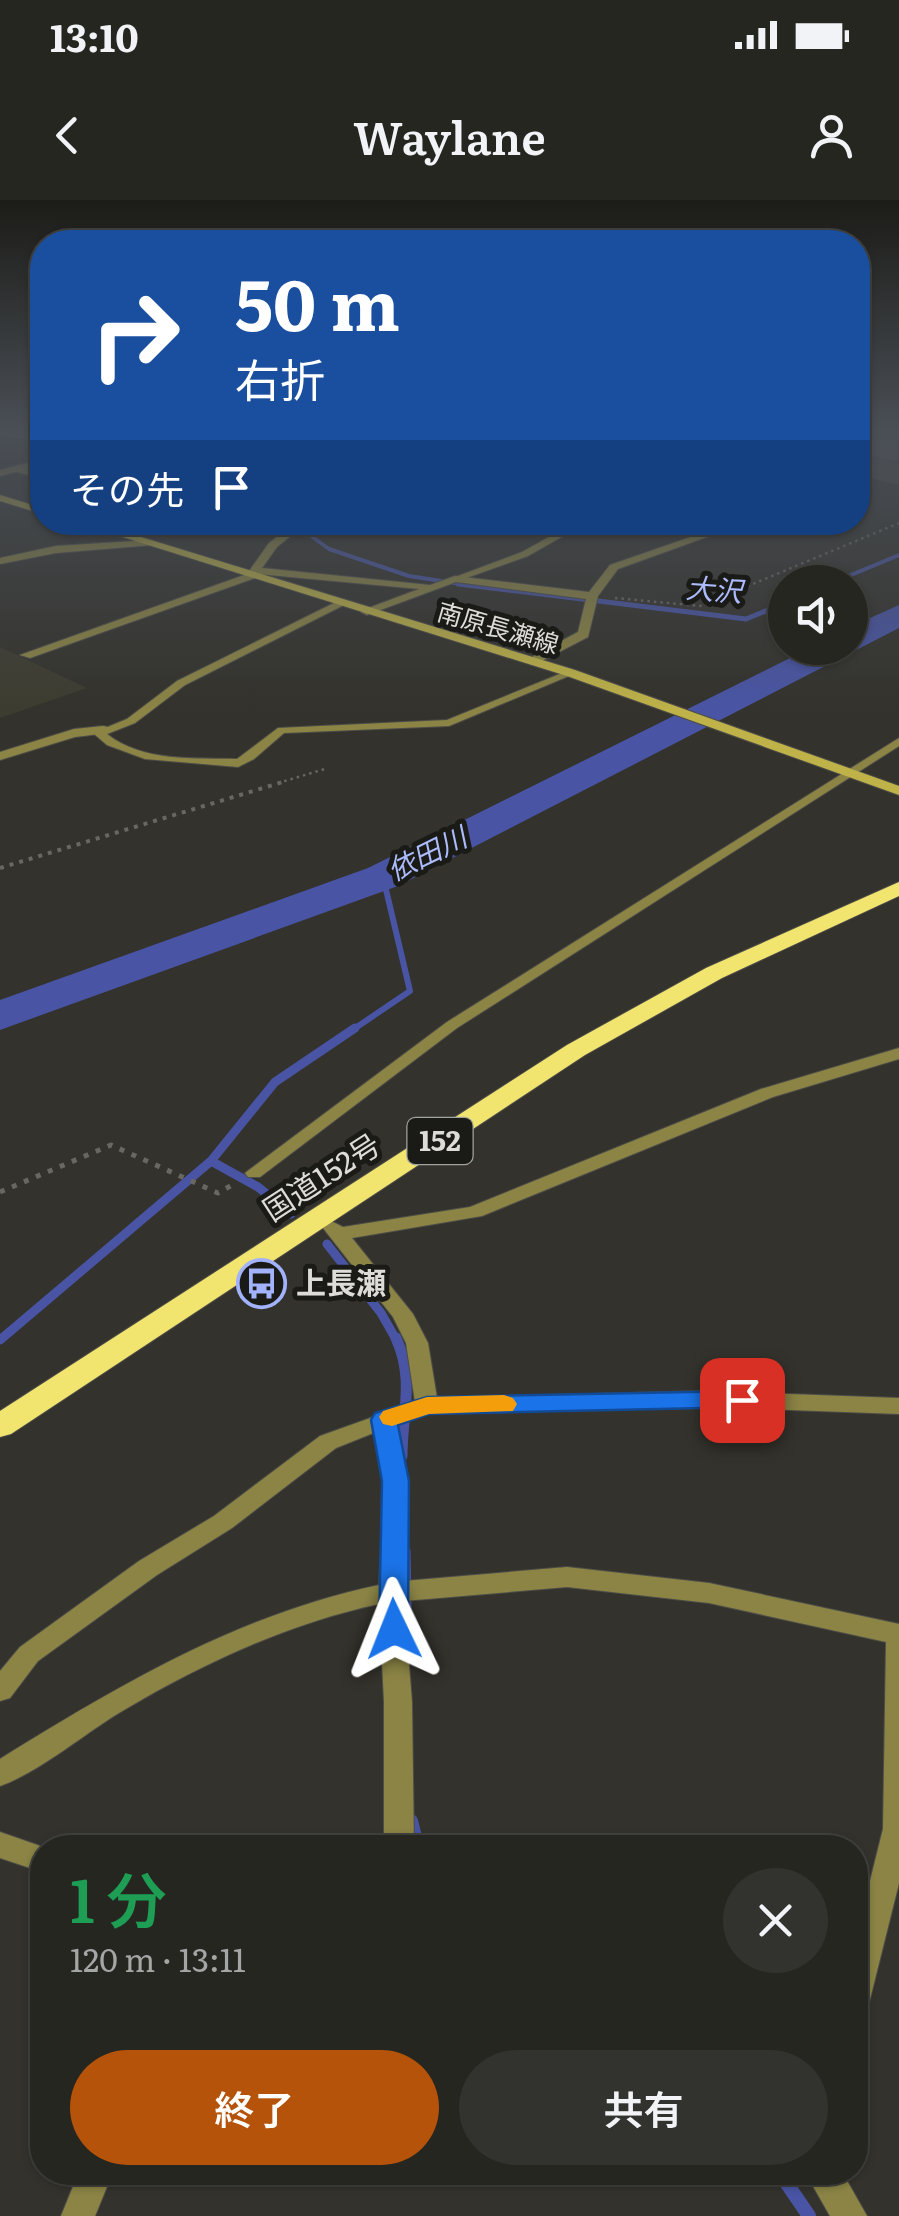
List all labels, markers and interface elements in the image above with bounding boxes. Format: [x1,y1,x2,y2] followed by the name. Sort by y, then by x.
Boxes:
[50,7,139,64] text: 13:10
[353,102,546,169] text: Waylane
[40,108,95,163] icon: back
[804,108,859,163] icon: person
[235,249,400,353] text: 50 m
[70,270,200,400] icon: right
[235,344,325,411] text: 右折
[70,459,184,516] text: その先
[204,460,259,515] icon: arrive
[685,565,748,611] water label: 大沢
[768,565,868,665] map controls
[768,565,868,665] button: sound
[433,592,564,662] street label: 南原長瀬線
[379,814,476,889] water label: 依田川
[408,1118,472,1164] road number: 152
[253,1121,388,1230] street label: 国道152号
[235,1258,287,1310] bus stop icon: 上長瀬
[296,1259,386,1303] place label: 上長瀬
[700,1358,785,1443] pin
[715,1373,770,1428] icon: arrive
[342,1577,446,1681] position arrow
[70,1852,167,1941] text: 1 分
[723,1868,828,1973] button: close
[70,1934,246,1982] text: 120 m · 13:11
[70,2050,439,2165] button: 終了
[459,2050,828,2165] button: 共有

